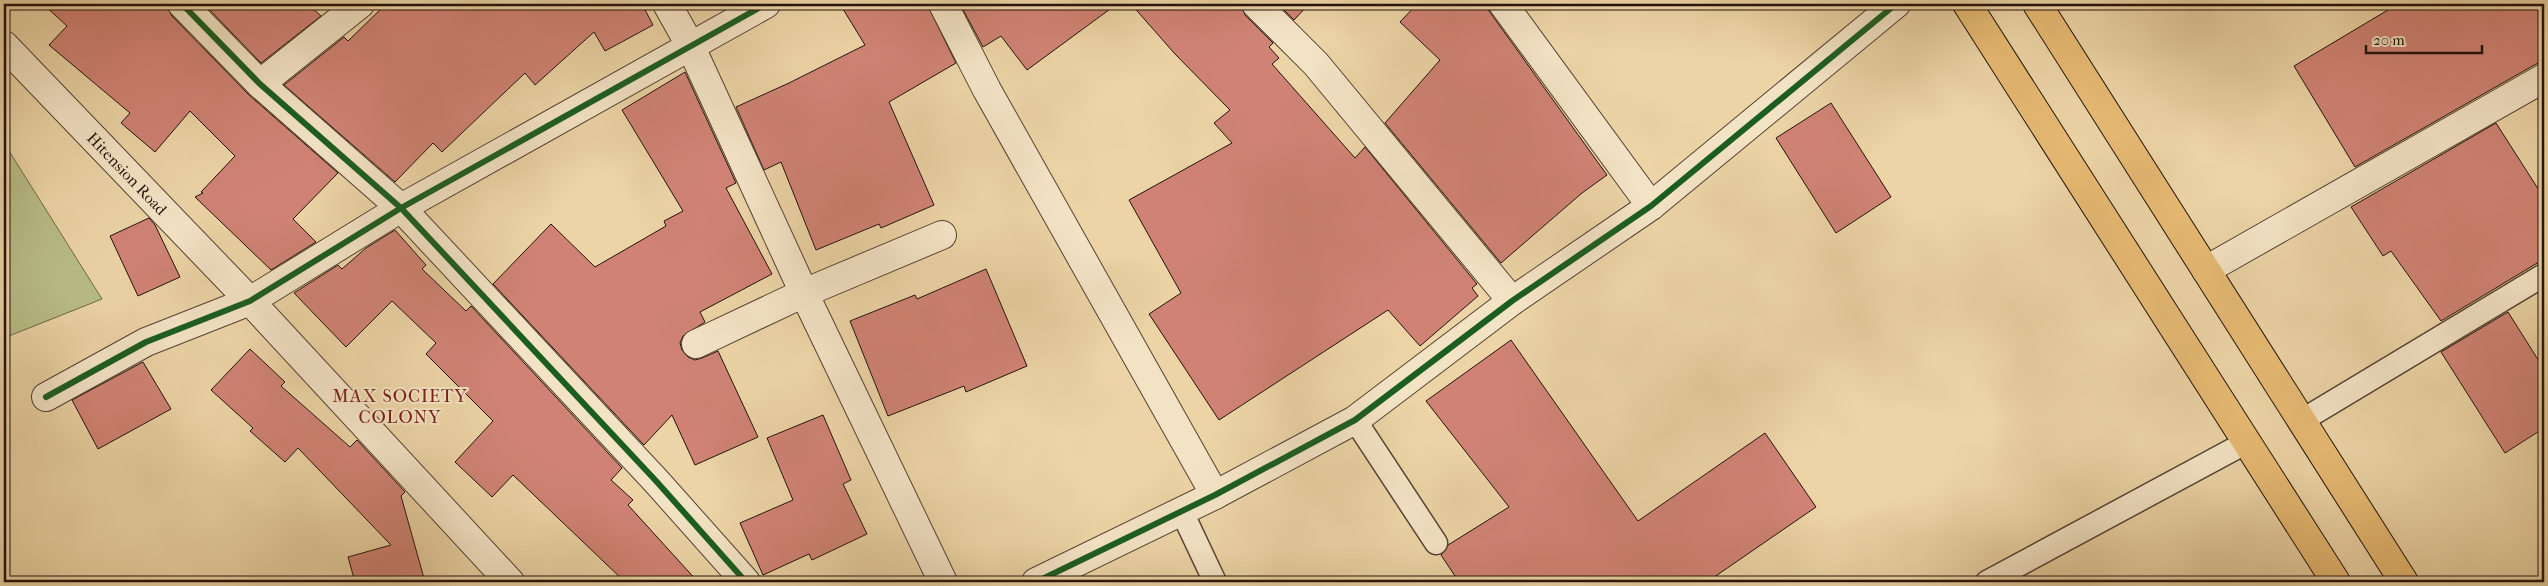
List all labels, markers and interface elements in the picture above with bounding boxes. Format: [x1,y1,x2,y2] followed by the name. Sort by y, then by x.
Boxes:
[2366,22,2482,54] scale bar
[2373,31,2405,49] text: 20 m
[83,128,171,219] street label: Hitension Road
[332,386,468,428] district label: MAX SOCIETY COLONY

